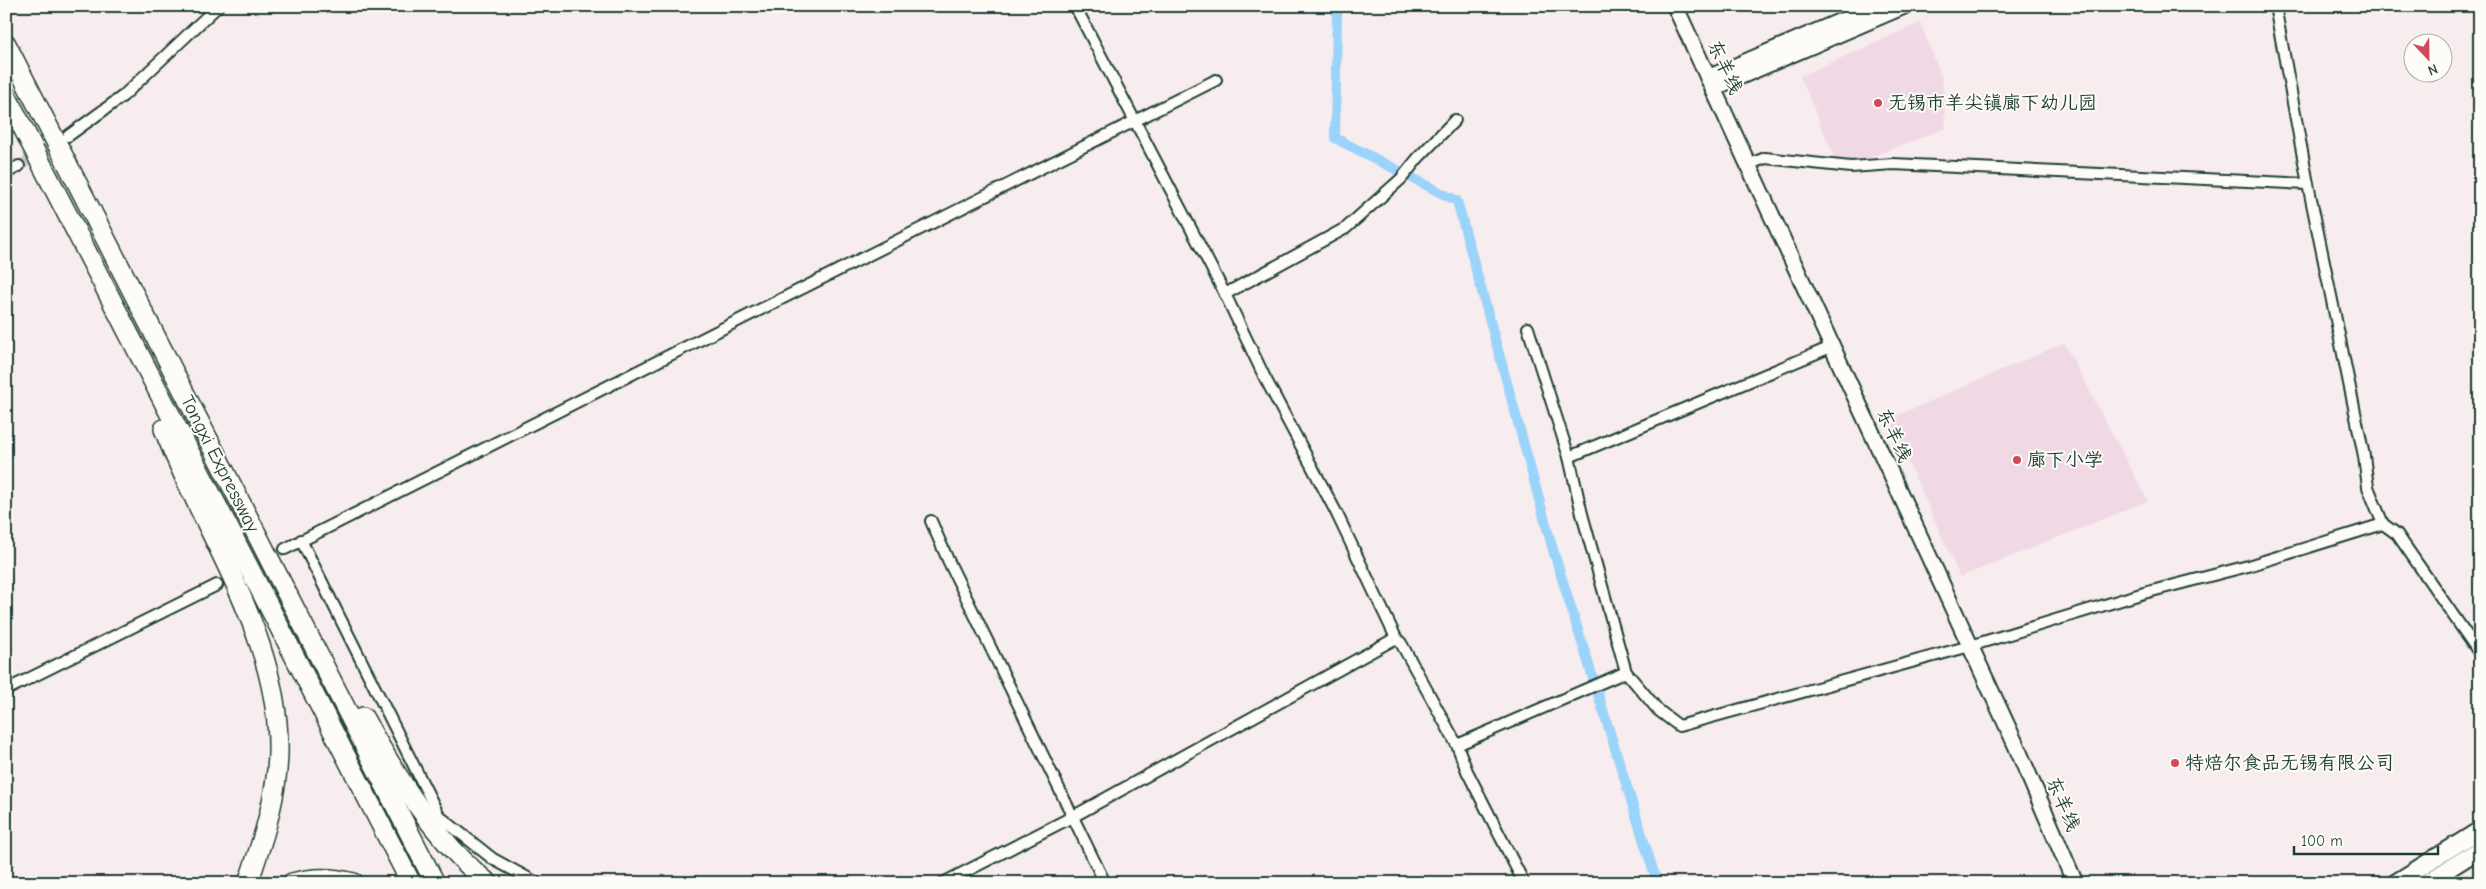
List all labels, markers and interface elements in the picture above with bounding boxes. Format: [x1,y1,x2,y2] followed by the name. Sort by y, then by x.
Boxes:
[2404,32,2454,82] north arrow
[1703,37,1747,97] street label: 东羊线
[2425,60,2440,79] text: N
[1888,92,2097,114] place label: 无锡市羊尖镇廊下幼儿园
[1872,97,1884,109] marker: 无锡市羊尖镇廊下幼儿园
[176,392,264,537] street label: Tongxi Expressway
[1872,405,1916,465] street label: 东羊线
[2027,449,2103,471] place label: 廊下小学
[2011,454,2023,466] marker: 廊下小学
[2185,752,2394,774] place label: 特焙尔食品无锡有限公司
[2169,757,2181,769] marker: 特焙尔食品无锡有限公司
[2042,773,2084,835] street label: 东羊线
[2294,824,2437,856] scale bar
[2301,832,2343,850] text: 100 m

